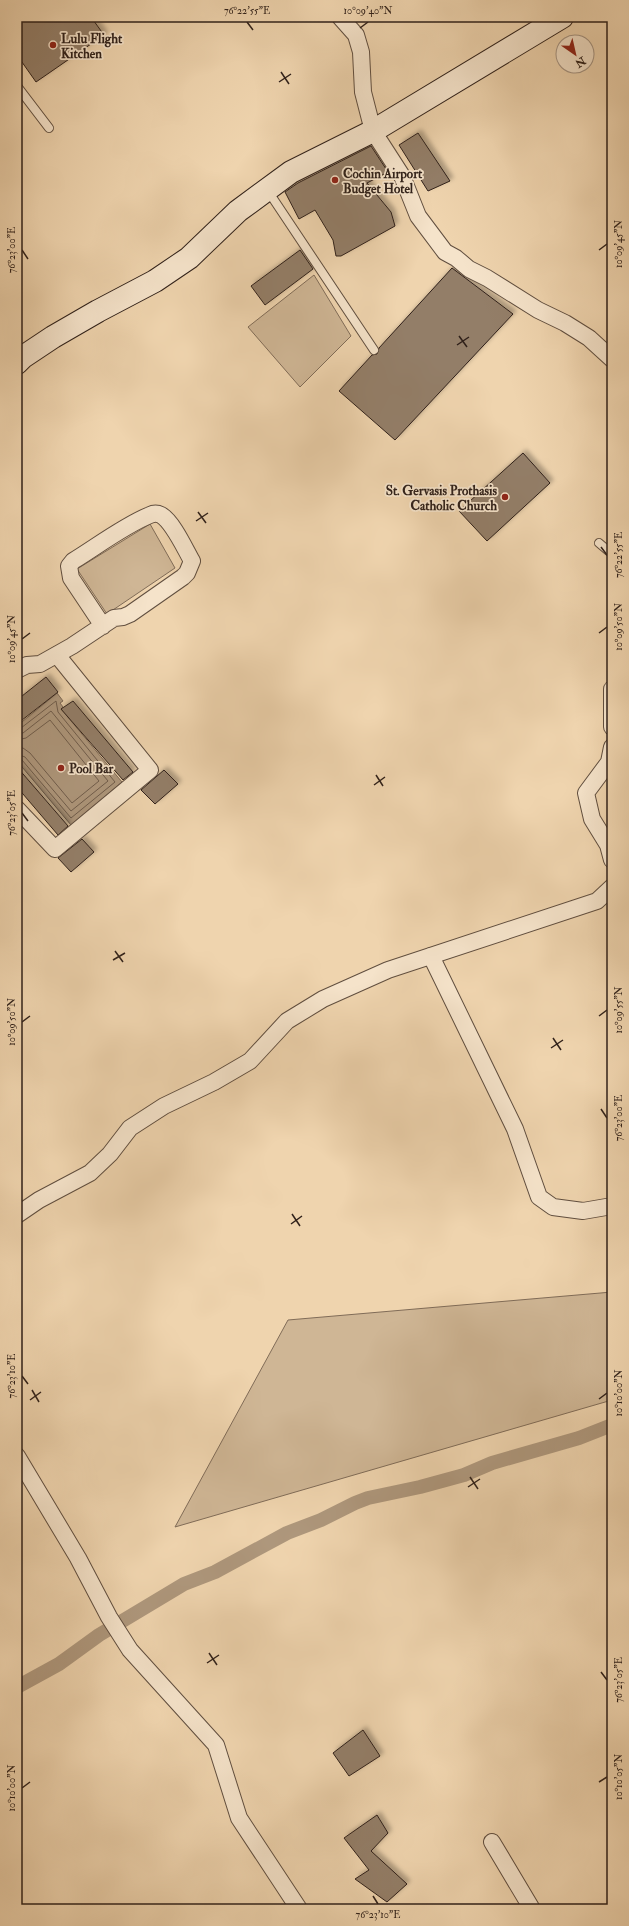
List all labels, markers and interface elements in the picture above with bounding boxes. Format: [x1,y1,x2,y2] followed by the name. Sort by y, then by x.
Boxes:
[224,5,270,17] text: 76°22'55"E
[344,5,392,17] text: 10°09'40"N
[61,31,123,62] place label: Lulu Flight Kitchen
[555,34,595,74] north arrow
[48,40,58,50] marker: Lulu Flight Kitchen
[572,53,589,71] text: N
[343,166,423,198] place label: Cochin Airport Budget Hotel
[330,175,340,185] marker: Cochin Airport Budget Hotel
[613,220,625,268] text: 10°09'45"N
[6,227,18,273] text: 76°23'00"E
[386,483,498,514] place label: St. Gervasis Prothasis Catholic Church
[500,492,510,502] marker: St. Gervasis Prothasis Catholic Church
[613,532,625,578] text: 76°22'55"E
[613,603,625,651] text: 10°09'50"N
[6,615,18,663] text: 10°09'45"N
[69,761,115,777] place label: Pool Bar
[56,763,66,773] marker: Pool Bar
[6,790,18,836] text: 76°23'05"E
[613,986,625,1034] text: 10°09'55"N
[6,998,18,1046] text: 10°09'50"N
[613,1095,625,1141] text: 76°23'00"E
[6,1354,18,1398] text: 76°23'10"E
[613,1369,625,1416] text: 10°10'00"N
[613,1657,625,1703] text: 76°23'05"E
[613,1754,625,1800] text: 10°10'05"N
[6,1764,18,1811] text: 10°10'00"N
[356,1909,400,1921] text: 76°23'10"E

